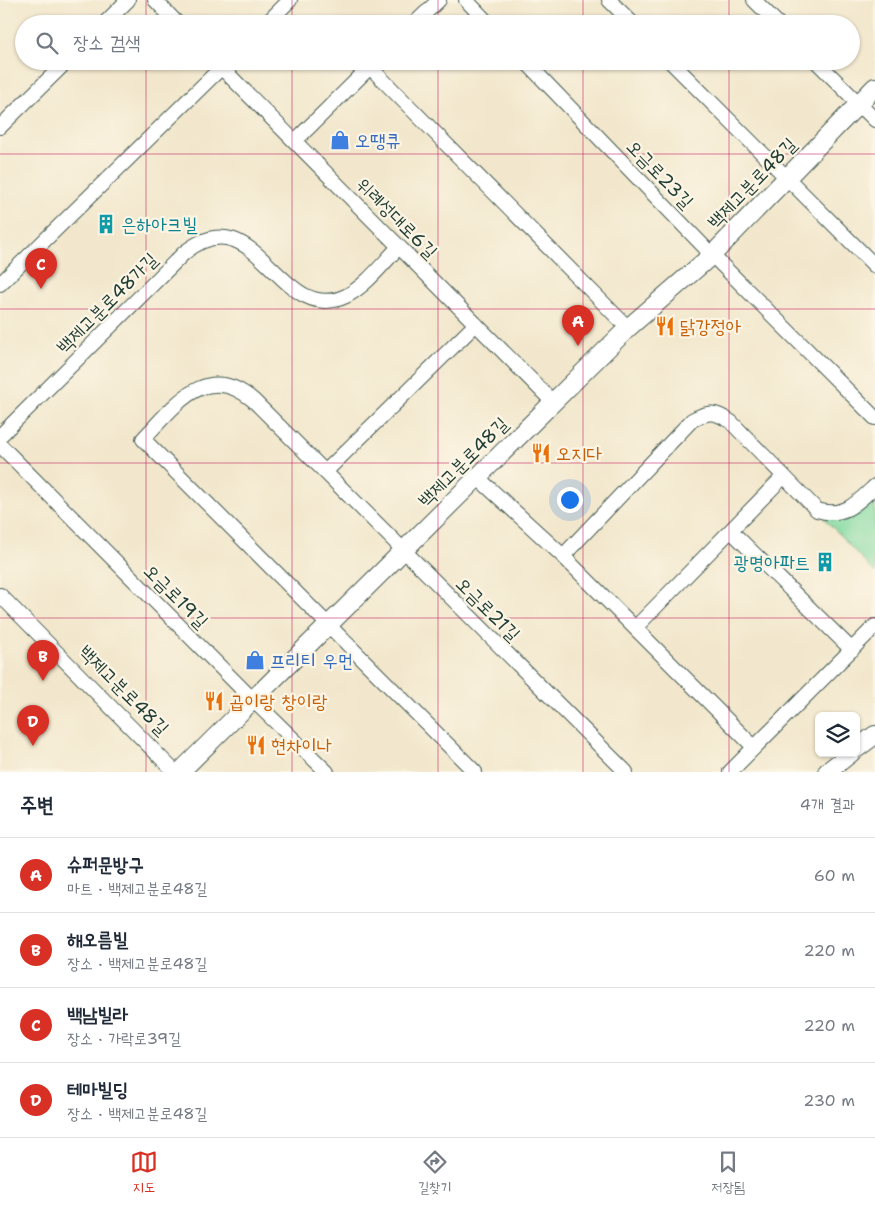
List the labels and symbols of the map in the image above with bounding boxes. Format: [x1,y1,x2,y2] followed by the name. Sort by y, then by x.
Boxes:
[355,128,401,153] place label: 오땡큐
[329,129,351,151] shop icon: 오땡큐
[702,132,802,234] street label: 백제고분로48길
[621,134,699,214] street label: 오금로23길
[351,172,443,264] street label: 위례성대로6길
[121,212,198,237] place label: 은하아크빌
[95,213,117,235] building icon: 은하아크빌
[51,247,163,359] street label: 백제고분로48가길
[25,248,57,289] pin: C
[562,305,594,346] pin: A
[680,314,742,339] place label: 닭강정아
[654,315,676,337] restaurant icon: 닭강정아
[412,411,514,513] street label: 백제고분로48길
[556,441,603,466] place label: 오지다
[530,442,552,464] restaurant icon: 오지다
[557,487,583,513] your location
[734,550,810,575] place label: 광명아파트
[814,551,836,573] building icon: 광명아파트
[138,558,214,634] street label: 오금로19길
[450,571,526,647] street label: 오금로21길
[73,639,175,741] street label: 백제고분로48길
[27,640,59,681] pin: B
[270,648,353,673] place label: 프리티 우먼
[244,649,266,671] shop icon: 프리티 우먼
[229,689,328,714] place label: 곱이랑 창이랑
[203,690,225,712] restaurant icon: 곱이랑 창이랑
[17,705,49,746] pin: D
[271,733,332,758] place label: 현차이나
[245,734,267,756] restaurant icon: 현차이나

